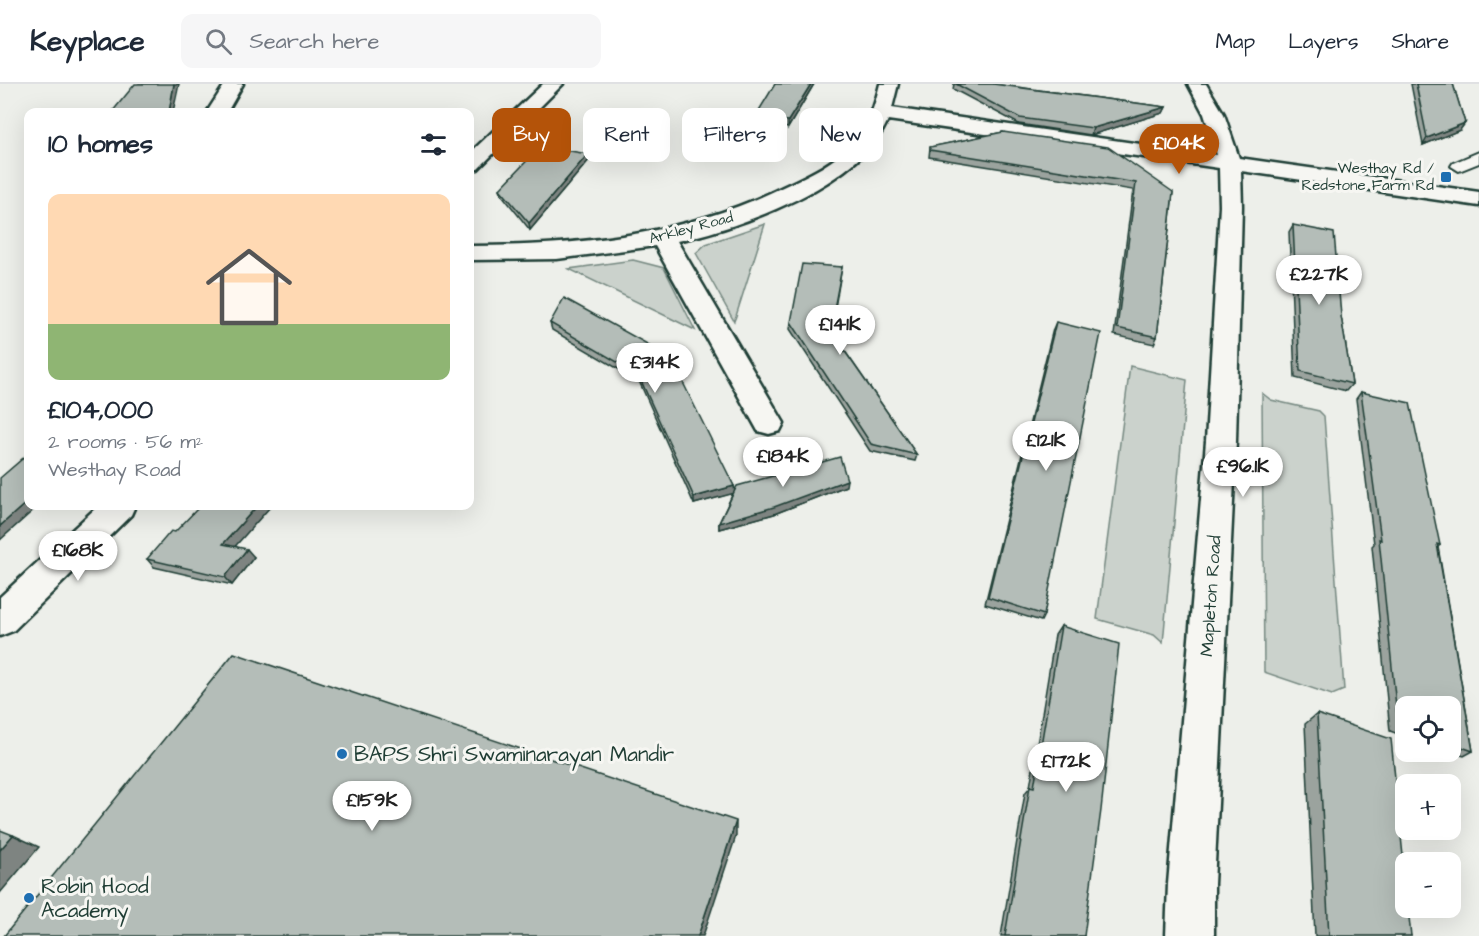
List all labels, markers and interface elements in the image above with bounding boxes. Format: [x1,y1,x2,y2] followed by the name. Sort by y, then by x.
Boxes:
[181,14,601,68] search box
[30,22,145,61] text: Keyplace
[202,25,235,58] icon: search
[250,26,379,57] text: Search here
[1215,27,1255,56] text: Map
[1288,27,1358,56] text: Layers
[1391,27,1449,56] text: Share
[492,108,571,162] chip: Buy
[583,108,670,162] chip: Rent
[682,108,787,162] chip: Filters
[799,108,883,162] chip: New
[1137,124,1221,175] pin: £104K
[48,126,153,162] text: 10 homes
[417,128,450,161] icon: filters
[1153,129,1205,157] text: £104K
[1301,158,1434,196] place label: Westhay Rd / Redstone Farm Rd
[1439,170,1453,184] marker: Westhay Rd / Redstone Farm Rd
[647,207,736,250] street label: Arkley Road
[195,233,303,341] icon: home
[1277,255,1361,306] pin: £227K
[1290,260,1348,288] text: £227K
[798,305,882,356] pin: £141K
[819,310,861,338] text: £141K
[613,343,697,394] pin: £314K
[630,348,680,376] text: £314K
[48,392,153,428] text: £104,000
[1004,421,1088,472] pin: £121K
[1026,426,1066,454] text: £121K
[48,428,203,456] text: 2 rooms · 56 m²
[741,437,825,488] pin: £184K
[757,442,809,470] text: £184K
[1194,447,1292,498] pin: £96.1K
[1217,452,1269,480] text: £96.1K
[48,456,181,484] text: Westhay Road
[36,531,120,582] pin: £168K
[1194,534,1228,658] street label: Mapleton Road
[53,536,103,564] text: £168K
[1395,696,1461,918] map controls
[1395,696,1461,762] button: locate
[354,740,674,771] place label: BAPS Shri Swaminarayan Mandir
[1024,742,1108,793] pin: £172K
[335,747,349,761] marker: BAPS Shri Swaminarayan Mandir
[1041,747,1091,775] text: £172K
[1395,774,1461,840] button: +
[330,781,414,832] pin: £159K
[347,786,398,814] text: £159K
[1395,852,1461,918] button: −
[41,872,149,927] place label: Robin Hood Academy
[22,891,36,905] marker: Robin Hood Academy

